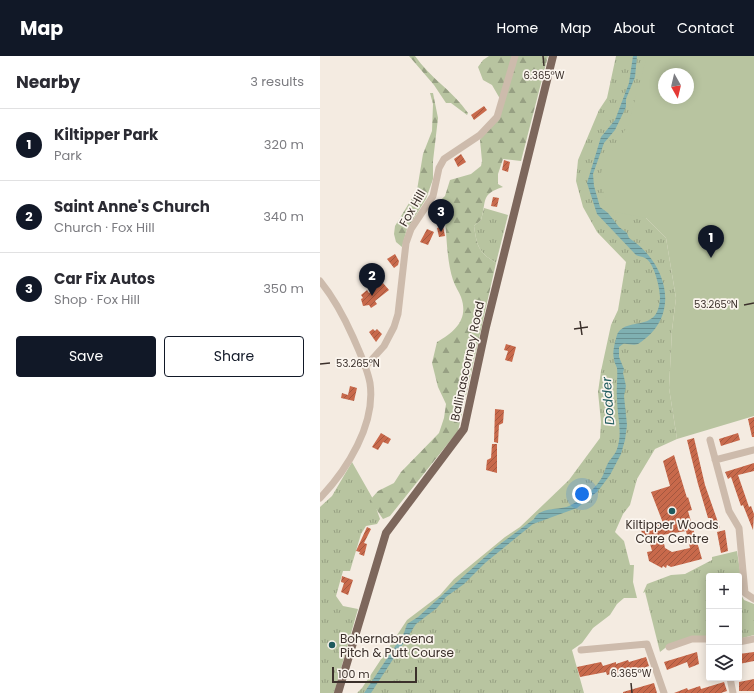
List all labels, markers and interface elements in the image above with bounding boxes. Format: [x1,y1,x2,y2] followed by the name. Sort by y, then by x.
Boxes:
[20,15,63,42] text: Map
[496,18,538,38] text: Home
[560,18,591,38] text: Map
[613,18,655,38] text: About
[677,18,734,38] text: Contact
[524,68,565,83] text: 6.365°W
[658,68,694,104] north arrow
[16,70,80,94] text: Nearby
[250,72,304,91] text: 3 results
[54,124,158,145] text: Kiltipper Park
[27,135,31,154] text: 1
[264,135,304,154] text: 320 m
[54,146,82,165] text: Park
[395,186,429,230] street label: Fox Hill
[54,196,210,217] text: Saint Anne's Church
[428,199,454,232] pin: 3
[25,207,33,226] text: 2
[263,207,304,226] text: 340 m
[54,218,155,237] text: Church · Fox Hill
[698,225,724,258] pin: 1
[359,263,385,296] pin: 2
[54,268,155,289] text: Car Fix Autos
[25,279,33,298] text: 3
[263,279,304,298] text: 350 m
[54,290,140,309] text: Shop · Fox Hill
[694,297,738,312] text: 53.265°N
[446,300,488,422] street label: Ballinascorney Road
[16,336,156,377] button: Save
[164,336,304,377] button: Share
[336,356,380,371] text: 53.265°N
[597,375,619,426] water label: Dodder
[572,484,592,504] your location
[667,506,677,516] marker: Kiltipper Woods Care Centre
[625,516,719,547] place label: Kiltipper Woods Care Centre
[706,573,742,681] map controls
[706,573,742,609] button: +
[706,609,742,645] button: −
[340,630,454,661] place label: Bohernabreena Pitch & Putt Course
[327,640,337,650] marker: Bohernabreena Pitch & Putt Course
[706,645,742,681] button: layers
[332,665,417,684] scale bar
[338,666,370,682] text: 100 m
[611,666,652,681] text: 6.365°W

